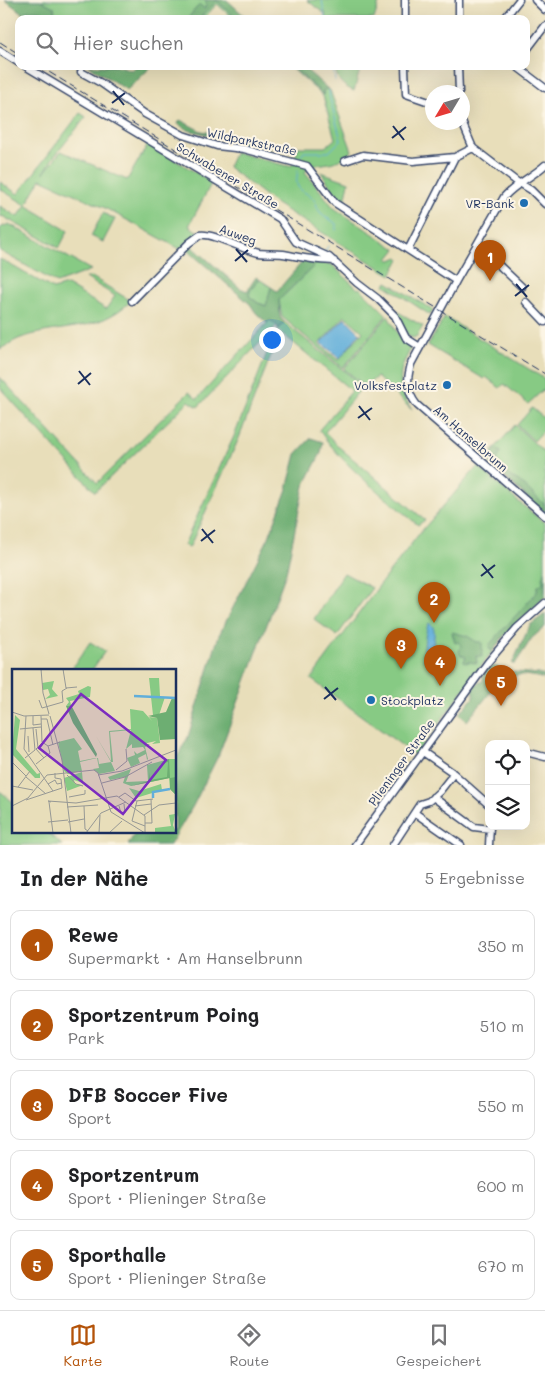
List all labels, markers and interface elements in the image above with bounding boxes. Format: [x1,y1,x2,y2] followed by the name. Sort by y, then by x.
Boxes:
[15,15,530,70] search box
[33,29,61,57] icon: search
[73,30,184,55] text: Hier suchen
[425,85,470,130] north arrow
[205,124,299,158] street label: Wildparkstraße
[174,138,282,212] street label: Schwabener Straße
[466,195,514,211] place label: VR-Bank
[518,197,530,209] marker: VR-Bank
[217,220,259,248] street label: Auweg
[474,240,506,281] pin: 1
[259,327,285,353] your location
[354,377,437,393] place label: Volksfestplatz
[441,379,453,391] marker: Volksfestplatz
[430,401,512,475] street label: Am Hanselbrunn
[418,582,450,623] pin: 2
[385,628,417,669] pin: 3
[424,645,456,686] pin: 4
[485,665,517,706] pin: 5
[12,669,176,832] inset map
[381,692,444,708] place label: Stockplatz
[365,694,377,706] marker: Stockplatz
[364,716,438,808] street label: Plieninger Straße
[485,740,530,830] map controls
[485,740,530,785] button: locate
[485,785,530,830] button: layers
[20,864,148,891] text: In der Nähe
[425,867,525,888] text: 5 Ergebnisse
[68,922,118,947] text: Rewe
[33,935,41,956] text: 1
[478,935,524,956] text: 350 m
[68,947,303,968] text: Supermarkt · Am Hanselbrunn
[68,1002,259,1027] text: Sportzentrum Poing
[33,1015,41,1036] text: 2
[480,1015,524,1036] text: 510 m
[68,1027,104,1048] text: Park
[68,1082,228,1107] text: DFB Soccer Five
[32,1095,42,1116] text: 3
[478,1095,524,1116] text: 550 m
[68,1107,111,1128] text: Sport
[68,1162,199,1187] text: Sportzentrum
[32,1175,42,1196] text: 4
[477,1175,524,1196] text: 600 m
[68,1187,266,1208] text: Sport · Plieninger Straße
[68,1242,166,1267] text: Sporthalle
[32,1255,42,1276] text: 5
[478,1255,524,1276] text: 670 m
[68,1267,266,1288] text: Sport · Plieninger Straße
[63,1321,103,1370] tab: Karte
[229,1321,269,1370] tab: Route
[396,1321,482,1370] tab: Gespeichert

